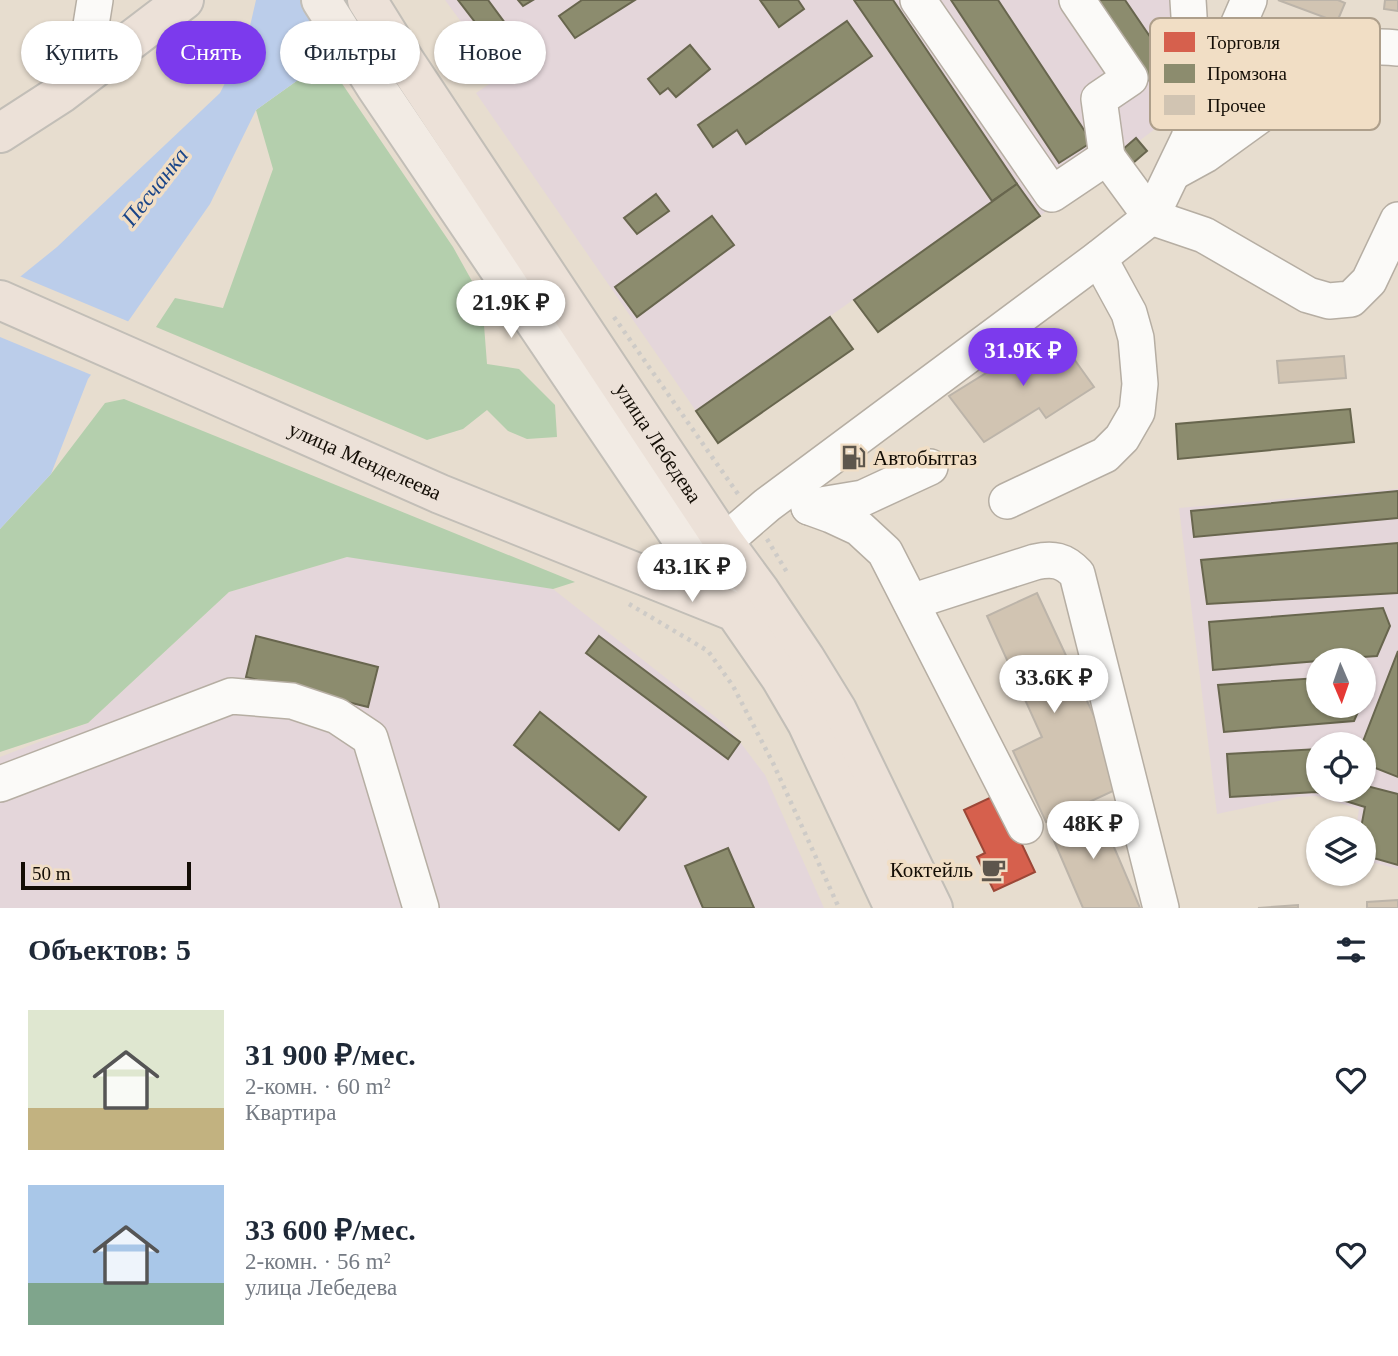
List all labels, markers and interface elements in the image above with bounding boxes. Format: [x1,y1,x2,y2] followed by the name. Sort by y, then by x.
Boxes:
[1150,18,1380,130] legend
[21,21,142,84] chip: Купить
[156,21,266,84] chip: Снять
[280,21,420,84] chip: Фильтры
[434,21,546,84] chip: Новое
[1207,32,1280,53] text: Торговля
[1207,63,1287,84] text: Промзона
[1207,95,1266,116] text: Прочее
[116,143,193,232] water label: Песчанка
[446,280,576,340] pin: 21.9K ₽
[472,290,550,315] text: 21.9K ₽
[958,328,1088,388] pin: 31.9K ₽
[984,338,1062,363] text: 31.9K ₽
[610,378,707,508] street label: улица Лебедева
[285,417,446,505] street label: улица Менделеева
[839,444,867,472] fuel station icon: Автобытгаз
[873,446,977,470] place label: Автобытгаз
[627,544,757,604] pin: 43.1K ₽
[653,554,731,579] text: 43.1K ₽
[1306,648,1376,718] north arrow
[1306,648,1376,886] map controls
[989,656,1119,715] pin: 33.6K ₽
[1015,665,1093,690] text: 33.6K ₽
[1306,732,1376,802] button: locate
[1044,802,1142,861] pin: 48K ₽
[1063,811,1123,836] text: 48K ₽
[1306,816,1376,886] button: layers
[979,856,1007,884] cafe icon: Коктейль
[890,858,973,882] place label: Коктейль
[21,859,191,891] scale bar
[32,863,71,884] text: 50 m
[1332,931,1370,969] icon: filters
[28,933,191,966] text: Объектов: 5
[84,1038,168,1122] icon: home
[245,1038,416,1071] text: 31 900 ₽/мес.
[1332,1061,1370,1099] icon: heart
[245,1074,391,1099] text: 2-комн. · 60 m²
[245,1100,336,1125] text: Квартира
[84,1213,168,1297] icon: home
[245,1213,416,1246] text: 33 600 ₽/мес.
[1332,1236,1370,1274] icon: heart
[245,1249,391,1274] text: 2-комн. · 56 m²
[245,1275,397,1300] text: улица Лебедева

